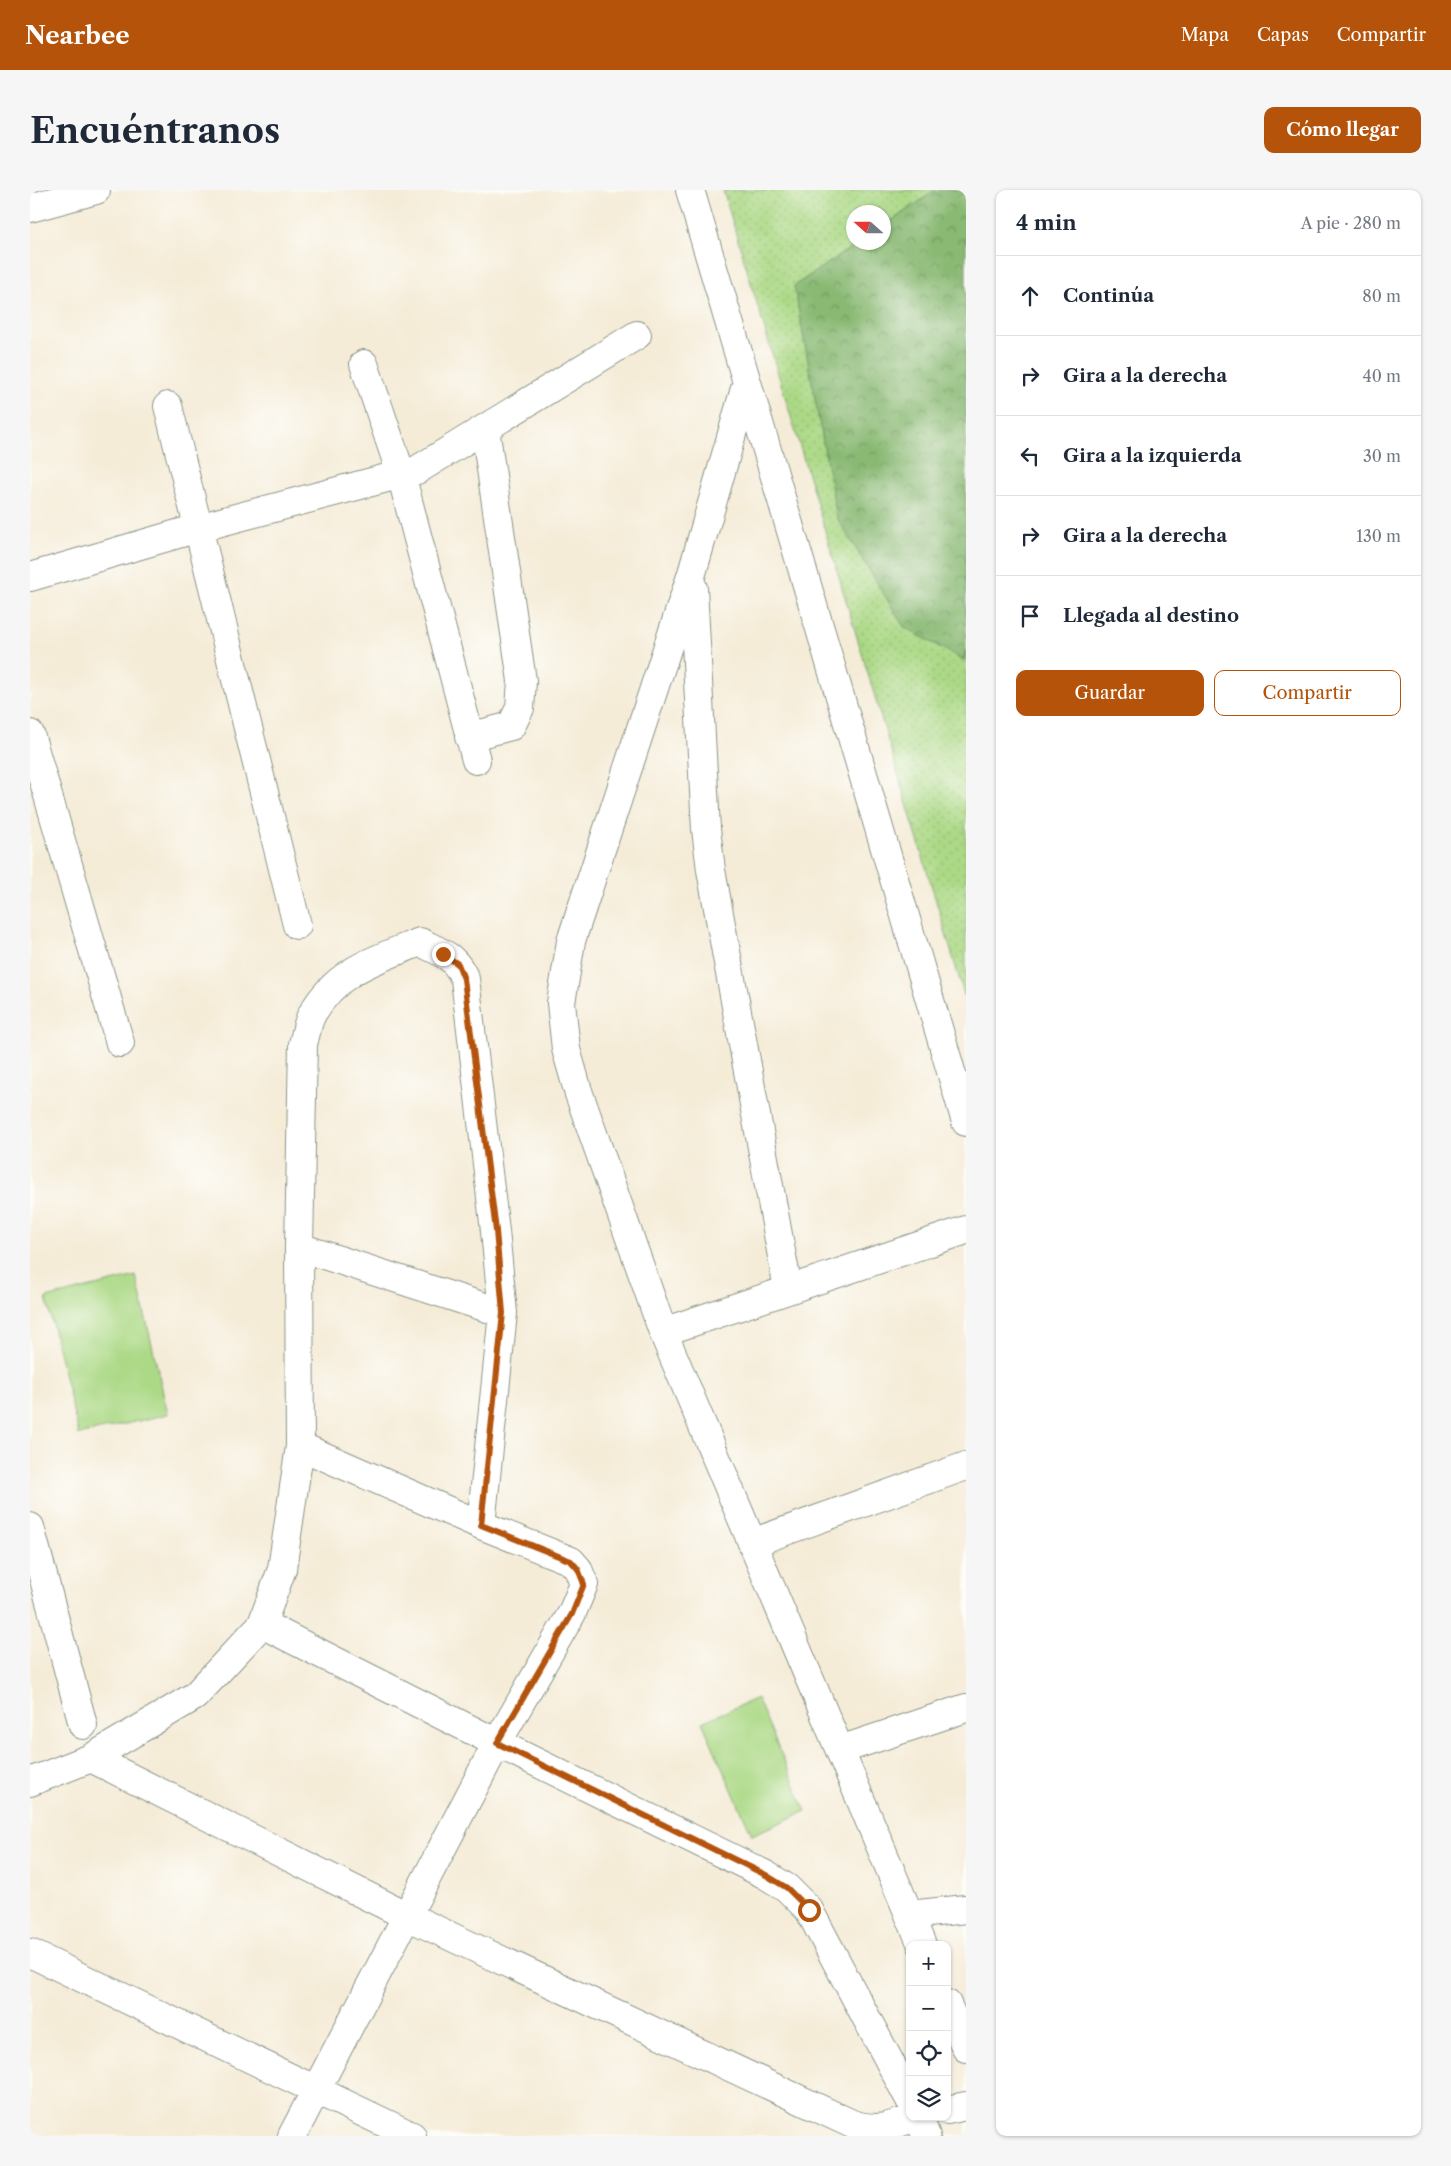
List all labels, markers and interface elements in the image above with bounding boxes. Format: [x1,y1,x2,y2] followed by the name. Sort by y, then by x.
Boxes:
[25,21,130,50] text: Nearbee
[1181,24,1229,46] text: Mapa
[1257,24,1309,46] text: Capas
[1337,24,1426,46] text: Compartir
[1264,107,1421,153] button: Cómo llegar
[30,109,280,152] text: Encuéntranos
[846,205,891,250] north arrow
[1016,210,1077,235] text: 4 min
[1301,213,1401,233] text: A pie · 280 m
[1016,282,1044,310] icon: ahead
[1063,284,1154,307] text: Continúa
[1362,286,1401,306] text: 80 m
[1016,362,1044,390] icon: right
[1063,364,1227,387] text: Gira a la derecha
[1362,366,1401,386] text: 40 m
[1016,442,1044,470] icon: left
[1063,444,1242,467] text: Gira a la izquierda
[1363,446,1401,466] text: 30 m
[1016,522,1044,550] icon: right
[1063,524,1227,547] text: Gira a la derecha
[1356,526,1401,546] text: 130 m
[1016,602,1044,630] icon: arrive
[1063,604,1239,627] text: Llegada al destino
[1016,670,1204,716] button: Guardar
[1214,670,1401,716] button: Compartir
[432,943,455,966] route end
[798,1899,821,1922] route start
[906,1941,951,2121] map controls
[906,1941,951,1986] button: +
[906,1986,951,2031] button: −
[906,2031,951,2076] button: locate
[906,2076,951,2121] button: layers

